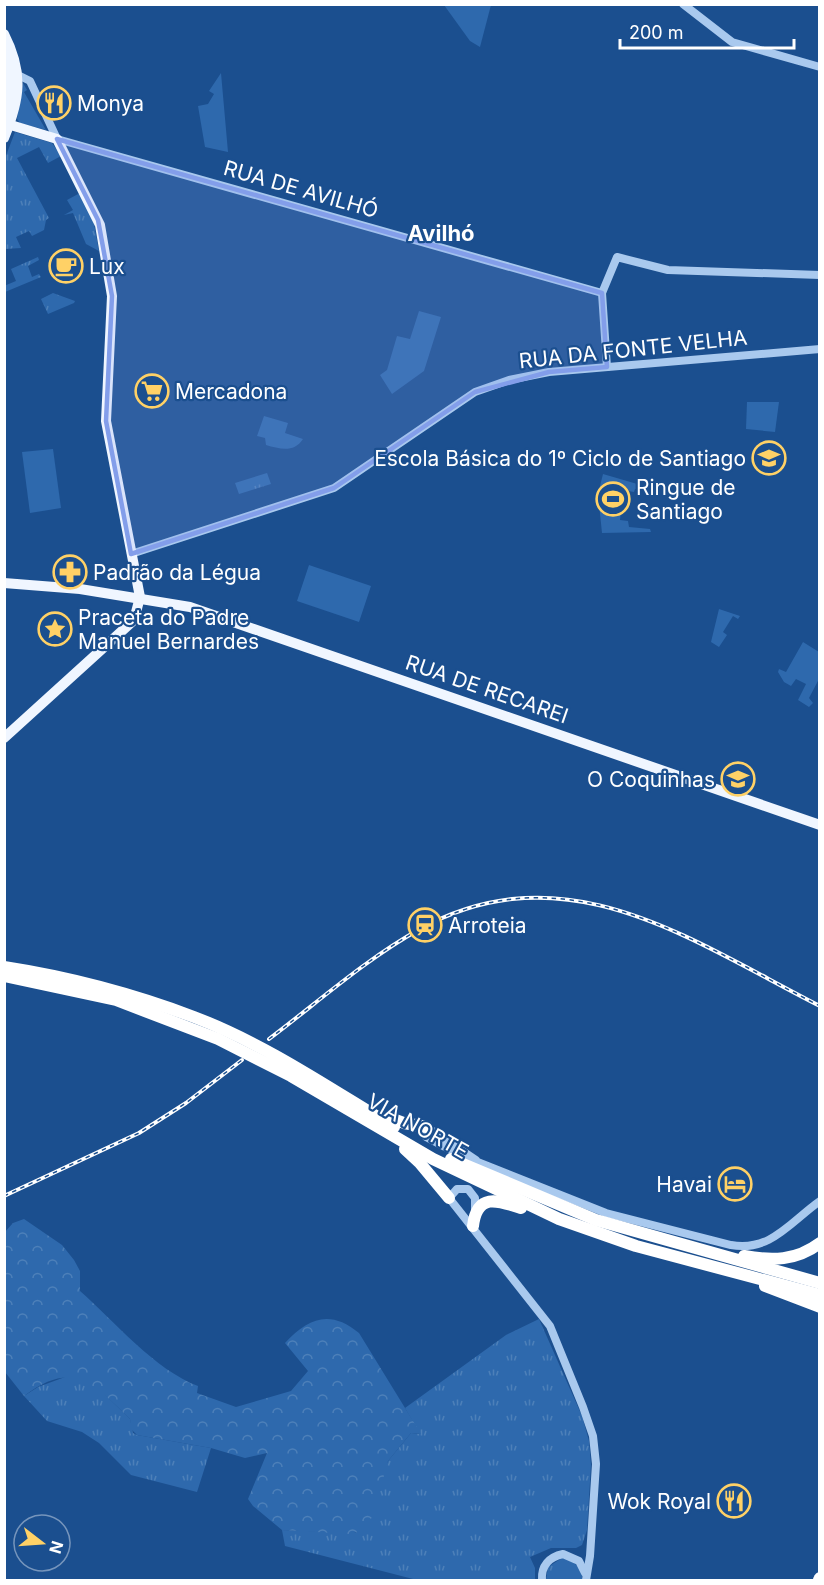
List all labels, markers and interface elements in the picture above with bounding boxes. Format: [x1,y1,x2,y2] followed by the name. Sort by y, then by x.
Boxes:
[620,12,794,50] scale bar
[629,22,684,43] text: 200 m
[36,85,72,121] restaurant icon: Monya
[77,91,144,116] place label: Monya
[221,154,381,223] street label: RUA DE AVILHÓ
[407,220,475,246] district label: Avilhó
[48,248,84,284] cafe icon: Lux
[89,254,125,279] place label: Lux
[518,325,748,373] street label: RUA DA FONTE VELHA
[134,373,170,409] supermarket icon: Mercadona
[175,379,287,404] place label: Mercadona
[751,440,787,476] school or university icon: Escola Básica do 1º Ciclo de Santiago
[374,446,746,471] place label: Escola Básica do 1º Ciclo de Santiago
[636,475,736,524] place label: Ringue de Santiago
[595,481,631,517] sports icon: Ringue de Santiago
[52,554,88,590] pharmacy icon: Padrão da Légua
[93,560,261,585] place label: Padrão da Légua
[78,605,259,654] place label: Praceta do Padre Manuel Bernardes
[37,611,73,647] place icon: Praceta do Padre Manuel Bernardes
[402,649,572,729] street label: RUA DE RECAREI
[720,761,756,797] school or university icon: O Coquinhas
[587,767,715,792] place label: O Coquinhas
[407,907,443,943] station icon: Arroteia
[448,913,527,938] place label: Arroteia
[363,1088,473,1164] street label: VIA NORTE
[717,1166,753,1202] hotel icon: Havai
[656,1172,712,1197] place label: Havai
[716,1483,752,1519] restaurant icon: Wok Royal
[607,1489,711,1514] place label: Wok Royal
[12,1513,72,1573] north arrow
[45,1539,68,1556] text: N

